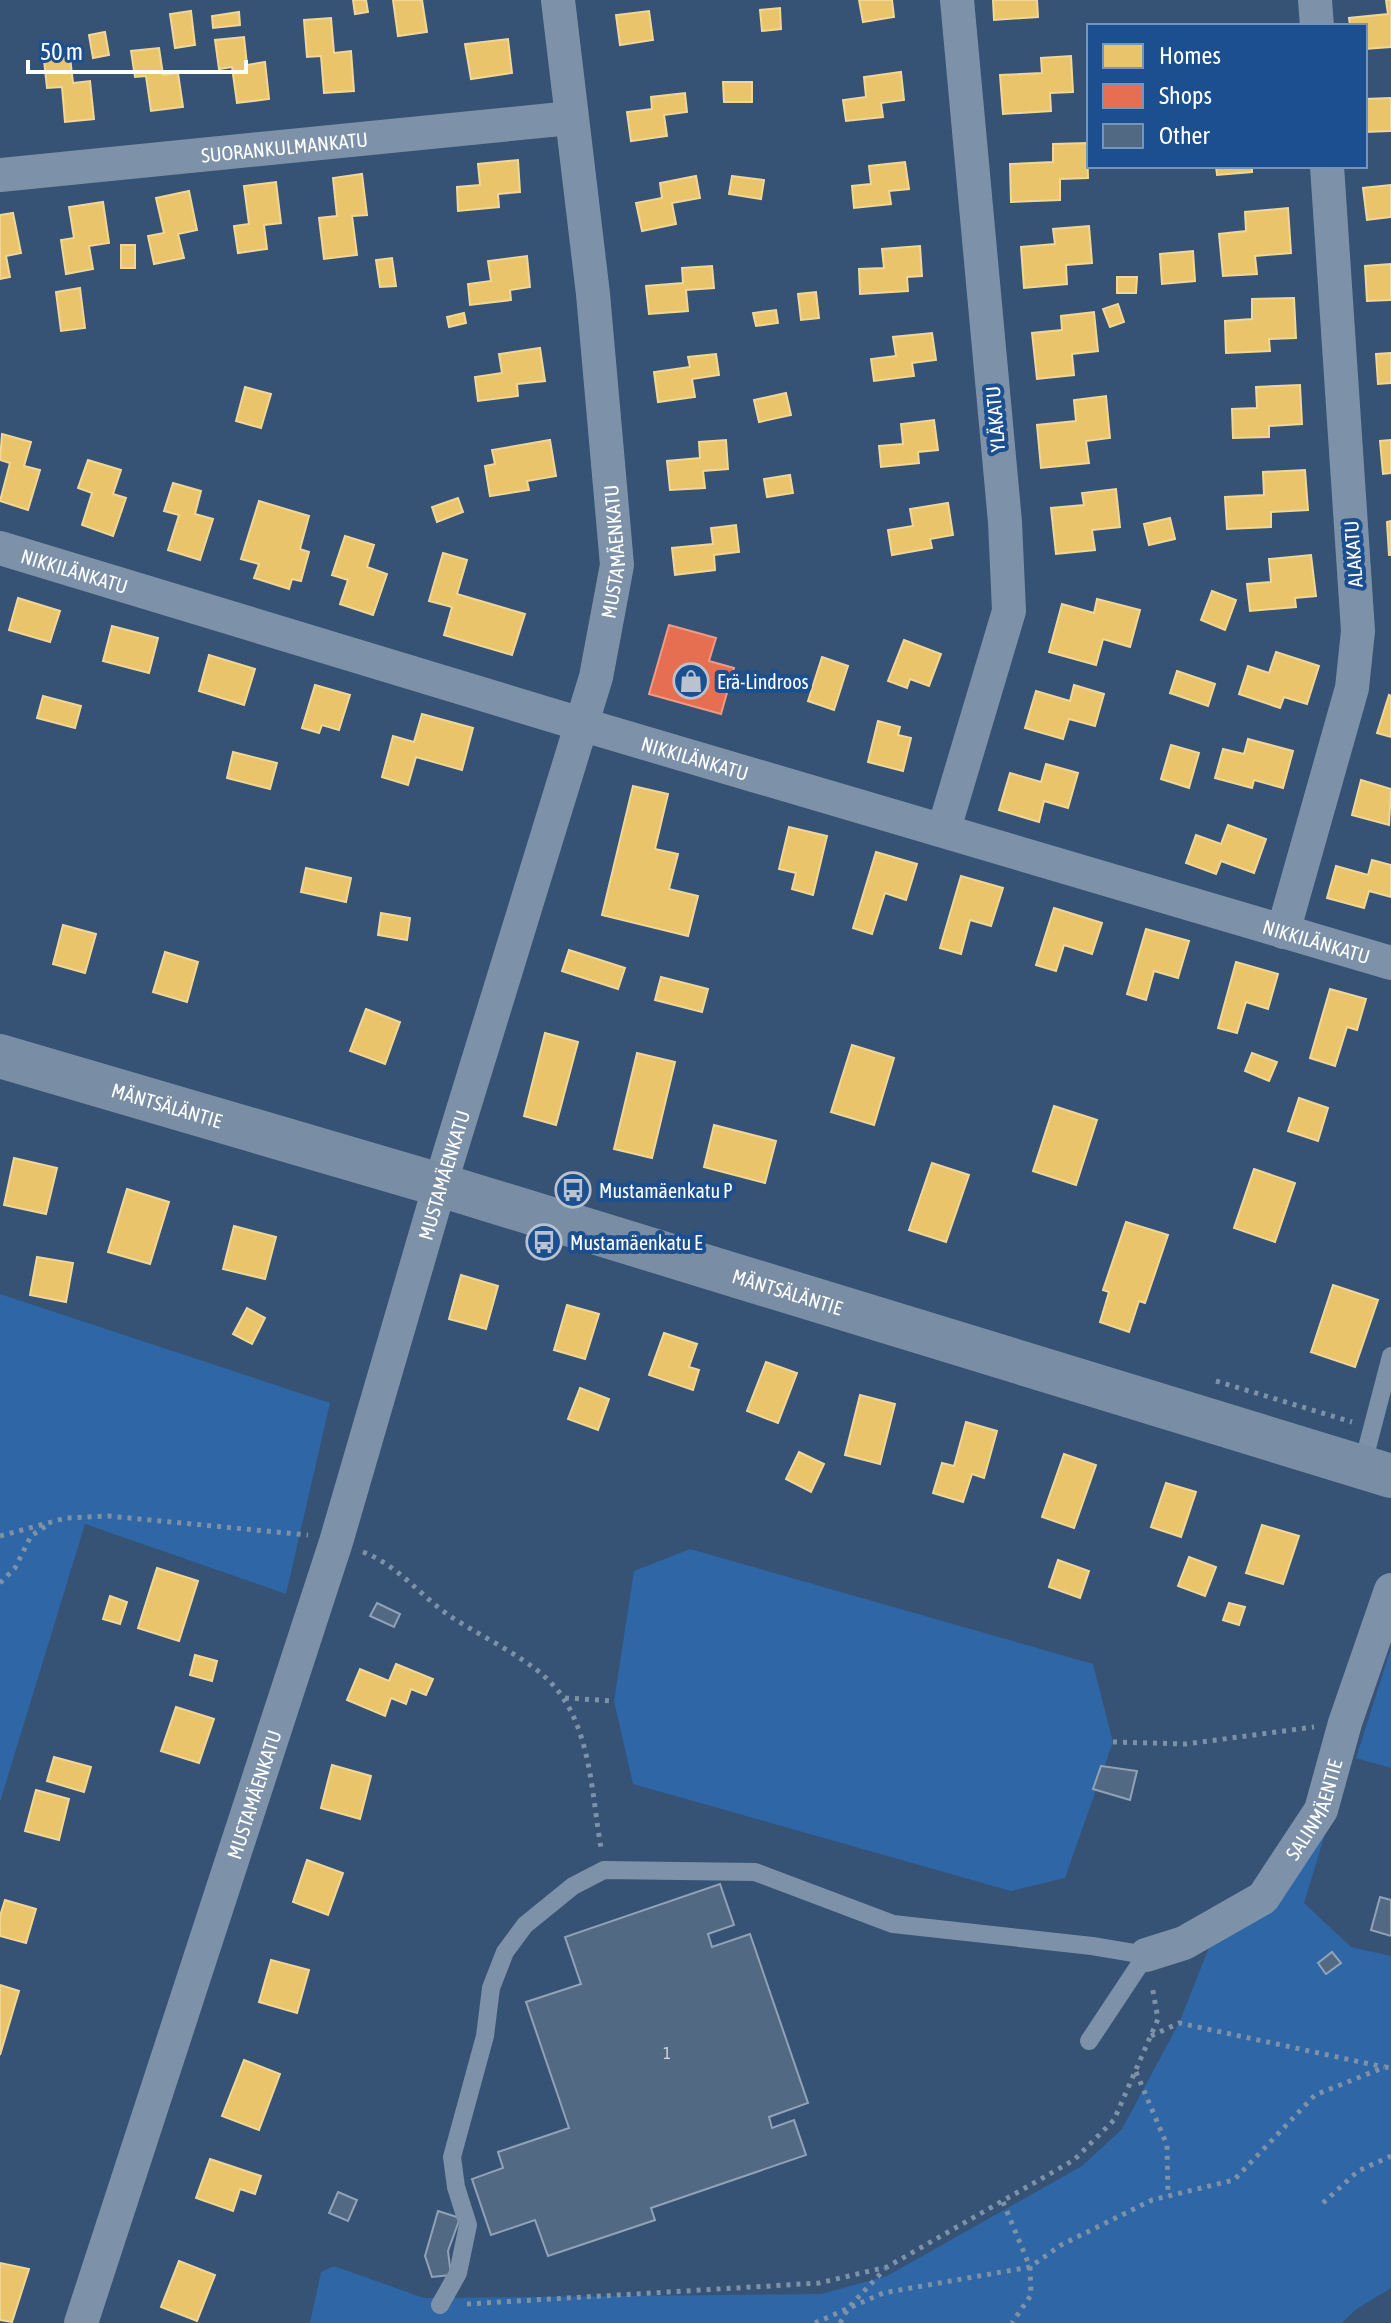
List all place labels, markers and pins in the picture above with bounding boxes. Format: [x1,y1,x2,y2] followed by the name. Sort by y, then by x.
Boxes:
[672,662,710,700] shop icon: Erä-Lindroos
[717,670,809,693] place label: Erä-Lindroos
[554,1171,592,1209] bus stop icon: Mustamäenkatu P
[599,1179,733,1202] place label: Mustamäenkatu P
[525,1223,563,1261] bus stop icon: Mustamäenkatu E
[570,1231,703,1254] place label: Mustamäenkatu E

